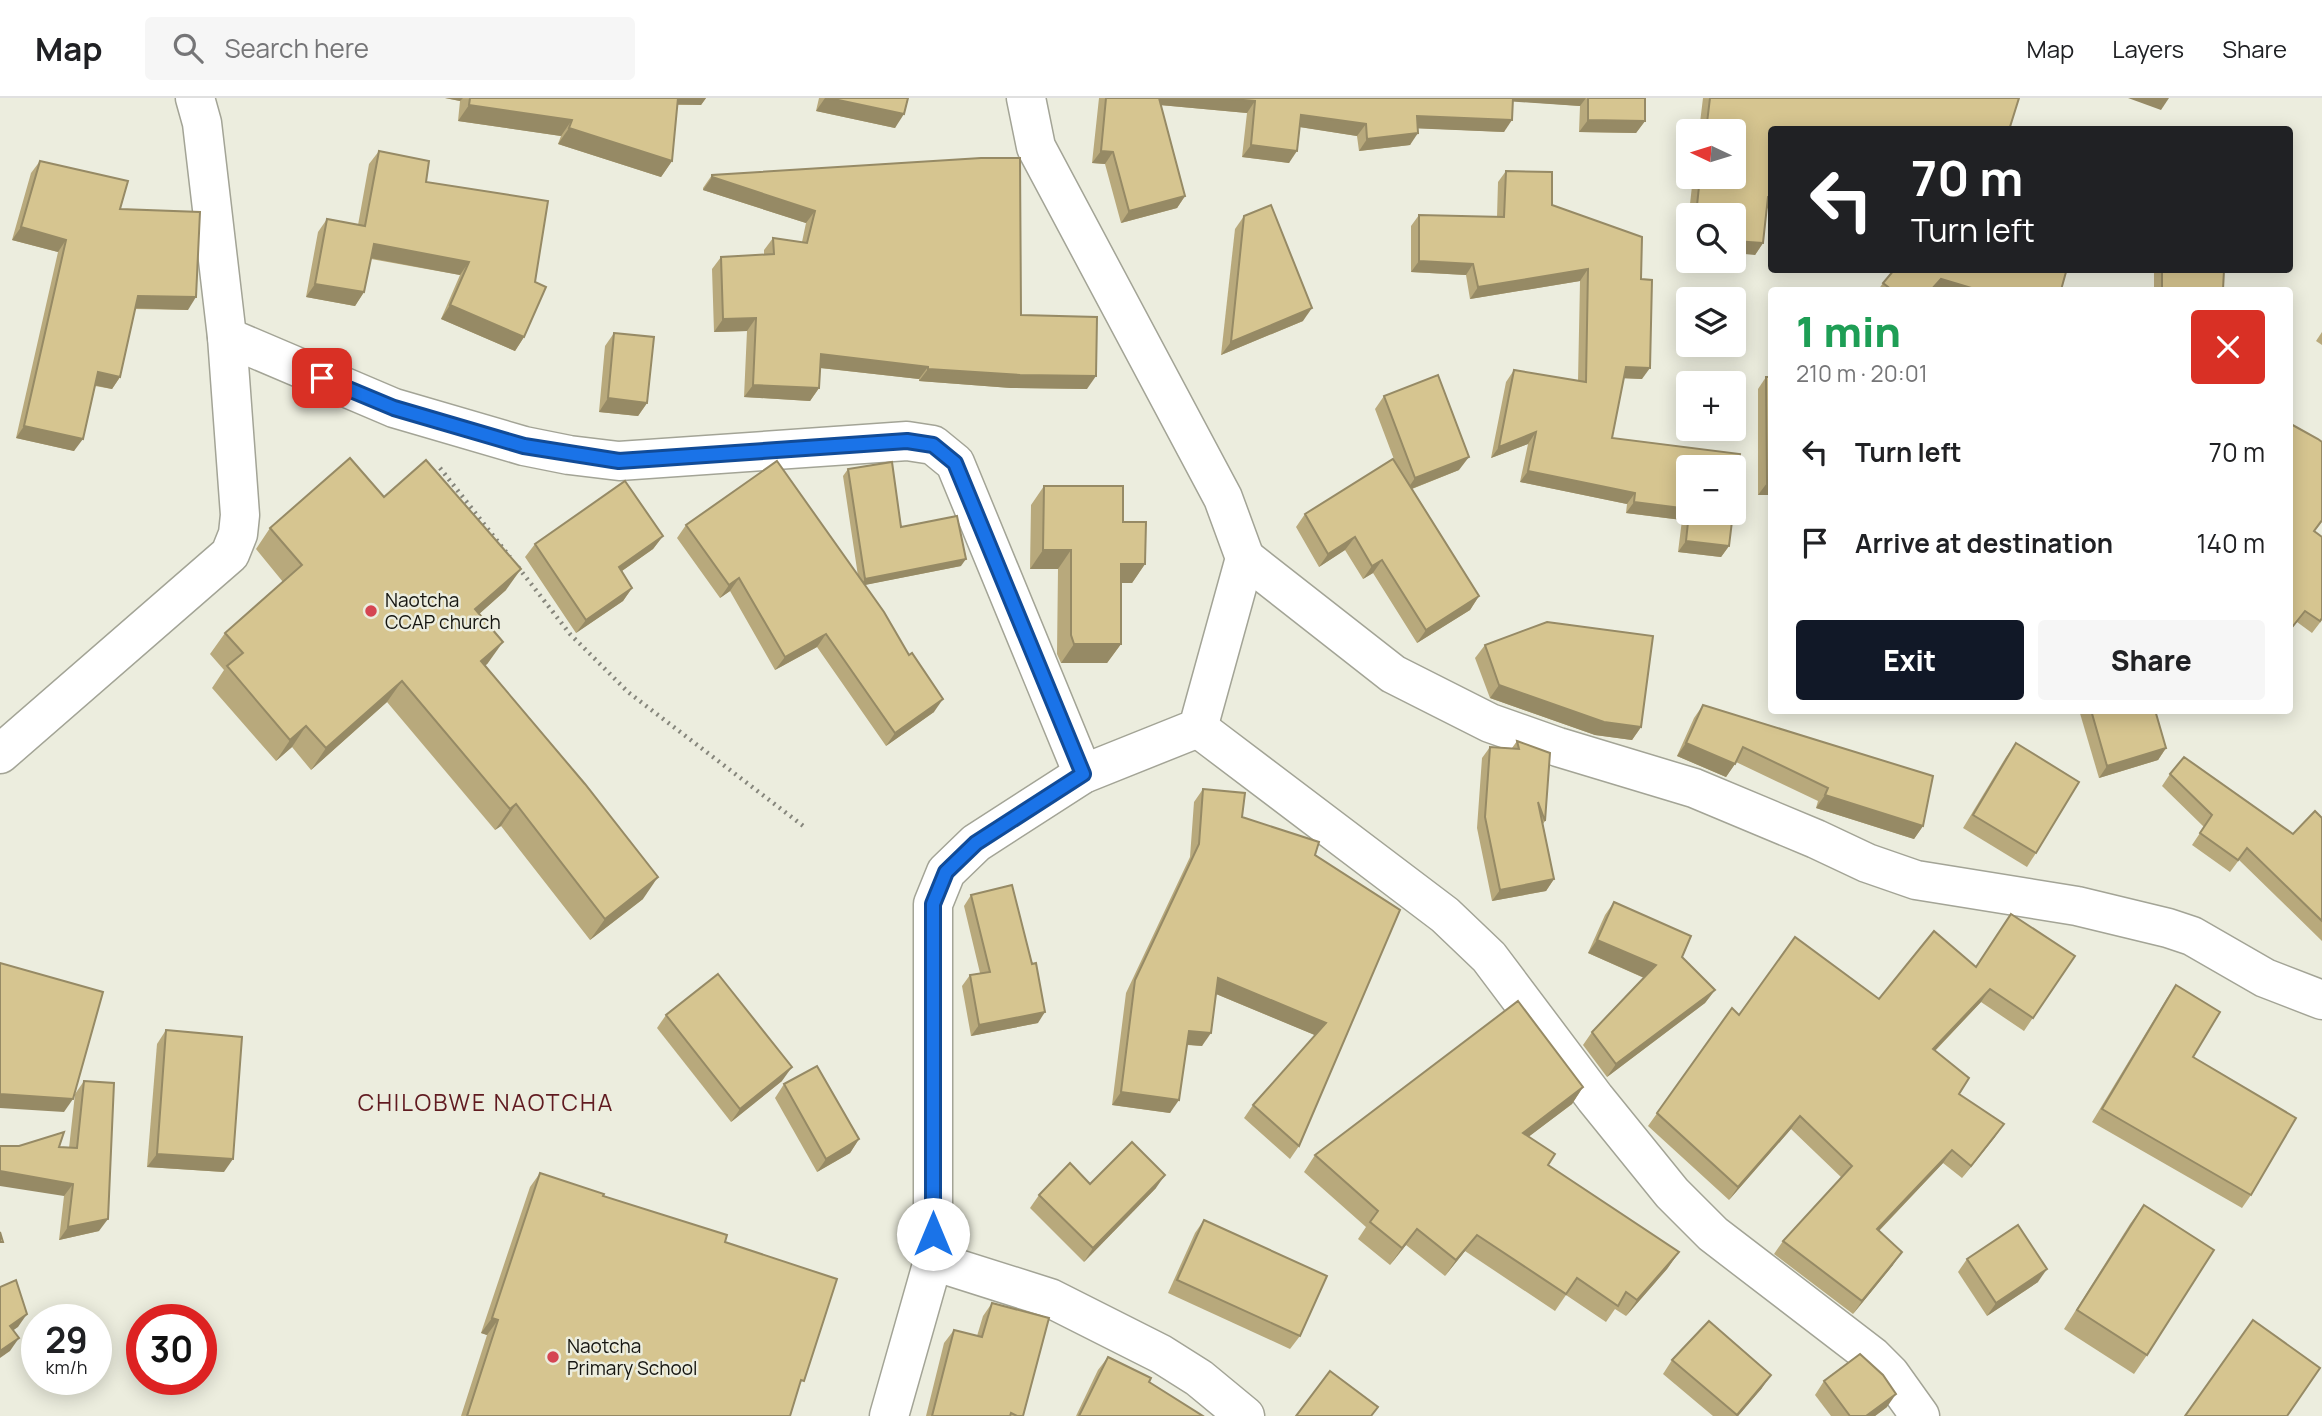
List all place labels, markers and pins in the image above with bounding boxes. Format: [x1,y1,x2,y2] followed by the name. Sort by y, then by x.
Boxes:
[292,348,352,408] pin
[385,587,501,635] place label: Naotcha CCAP church
[363,603,379,619] marker: Naotcha CCAP church
[567,1333,697,1381] place label: Naotcha Primary School
[545,1349,561,1365] marker: Naotcha Primary School

